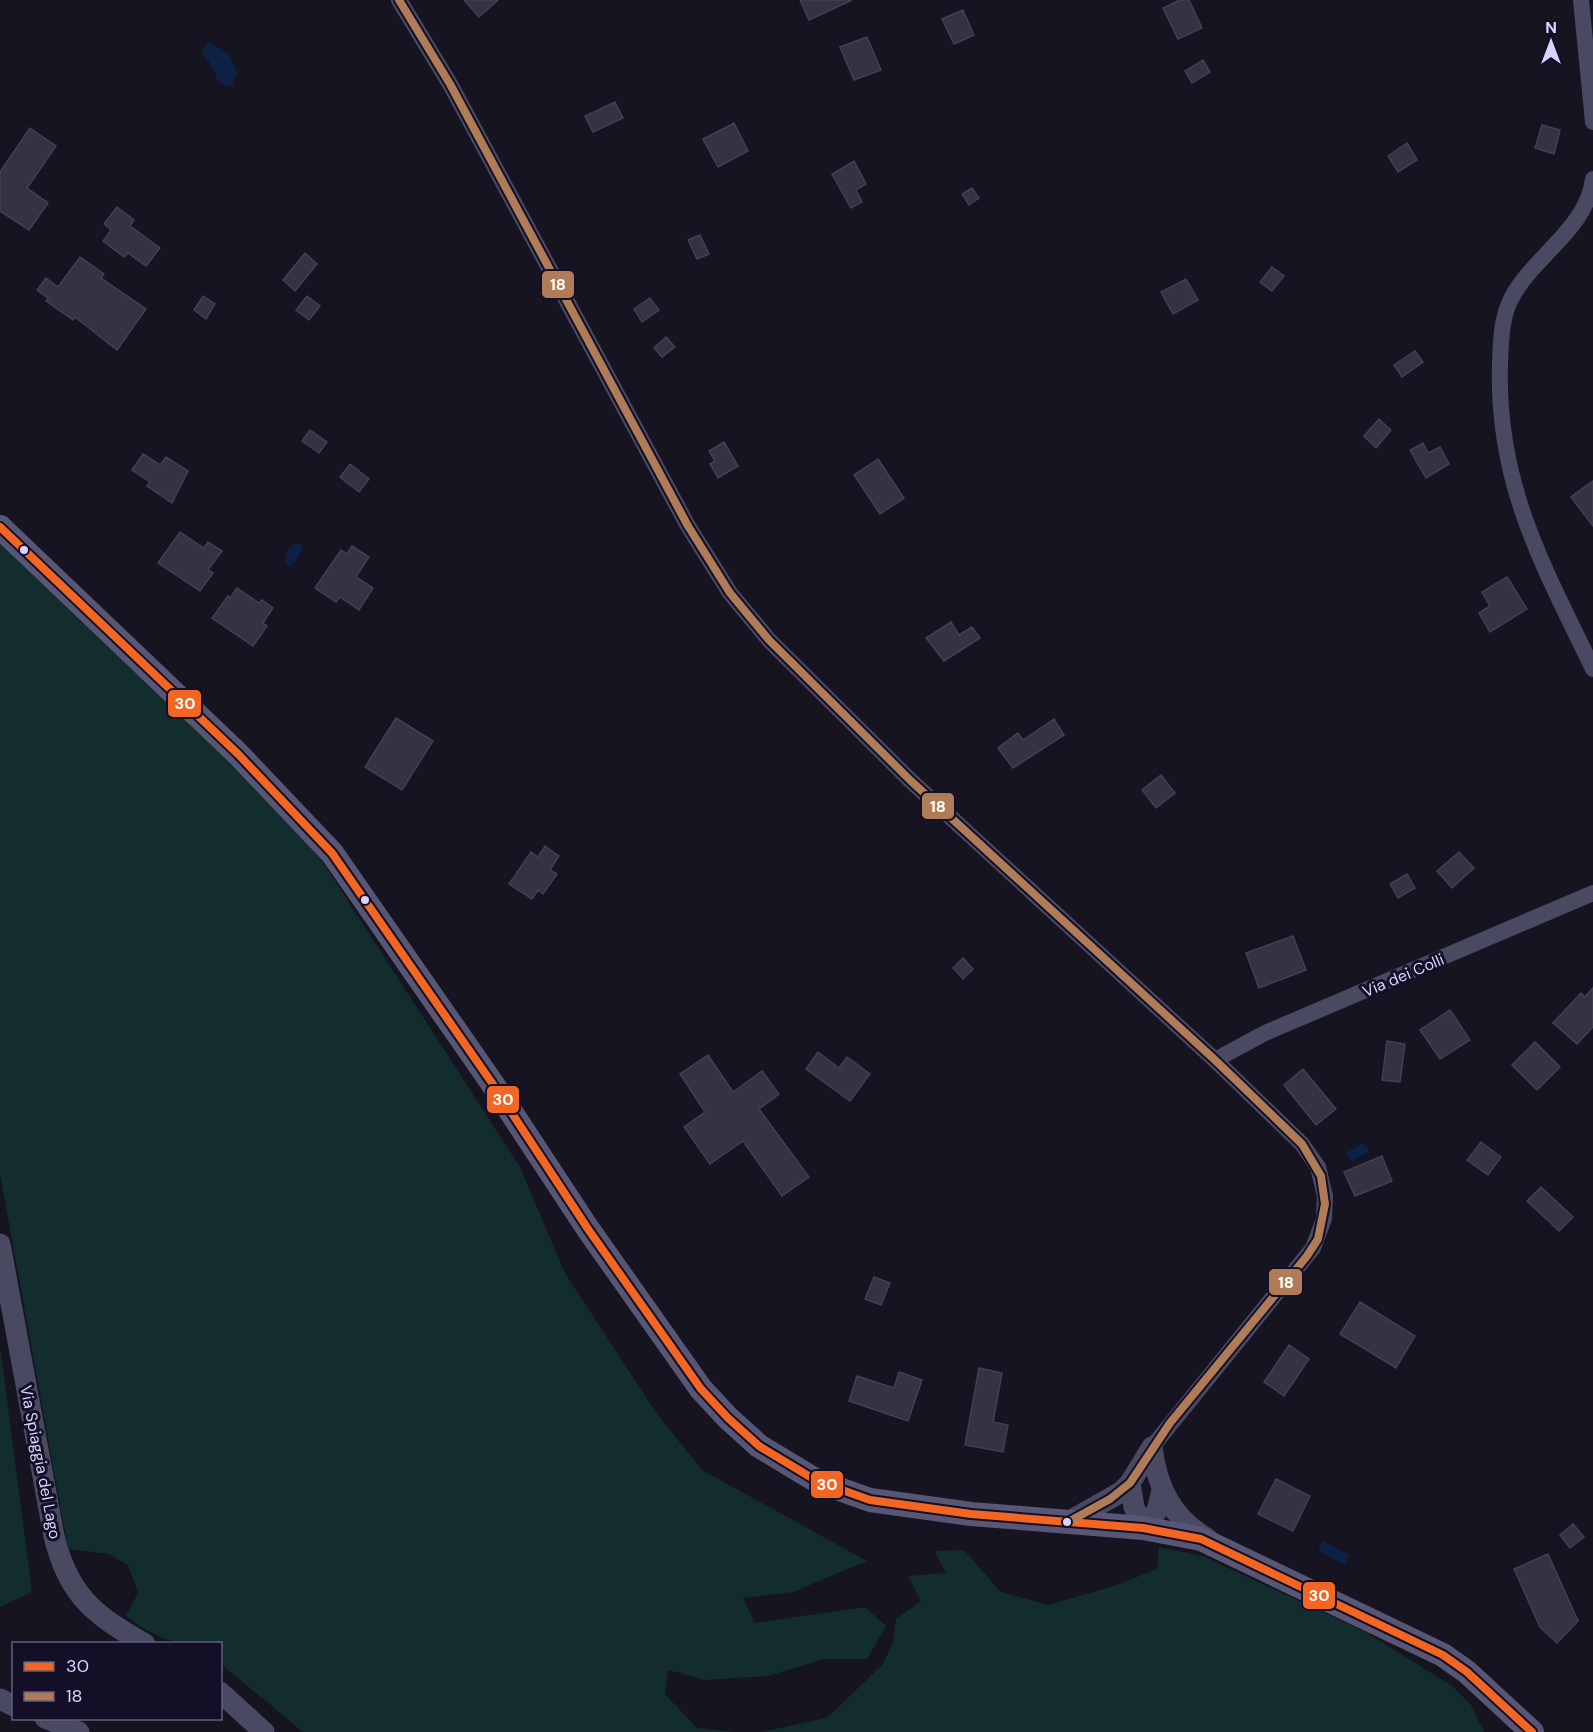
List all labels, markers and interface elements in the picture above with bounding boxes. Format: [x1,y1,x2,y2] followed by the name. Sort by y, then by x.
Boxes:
[1521,12,1581,72] north arrow
[1545,17,1557,38] text: N
[541,270,575,299] line badge: 18
[550,274,566,295] text: 18
[18,544,30,556] unlabelled marker
[167,689,202,718] line badge: 30
[175,693,195,714] text: 30
[921,792,955,820] line badge: 18
[930,796,946,817] text: 18
[359,894,371,906] unlabelled marker
[1359,949,1447,1002] street label: Via dei Colli
[486,1085,520,1114] line badge: 30
[493,1089,513,1110] text: 30
[1268,1268,1303,1296] line badge: 18
[1278,1272,1294,1293] text: 18
[15,1383,66,1541] street label: Via Spiaggia del Lago
[810,1470,844,1499] line badge: 30
[817,1474,837,1495] text: 30
[1061,1516,1073,1528] unlabelled marker
[1302,1581,1336,1610] line badge: 30
[1309,1585,1329,1606] text: 30
[12,1642,222,1720] legend
[66,1654,89,1678] text: 30
[66,1684,83,1708] text: 18

